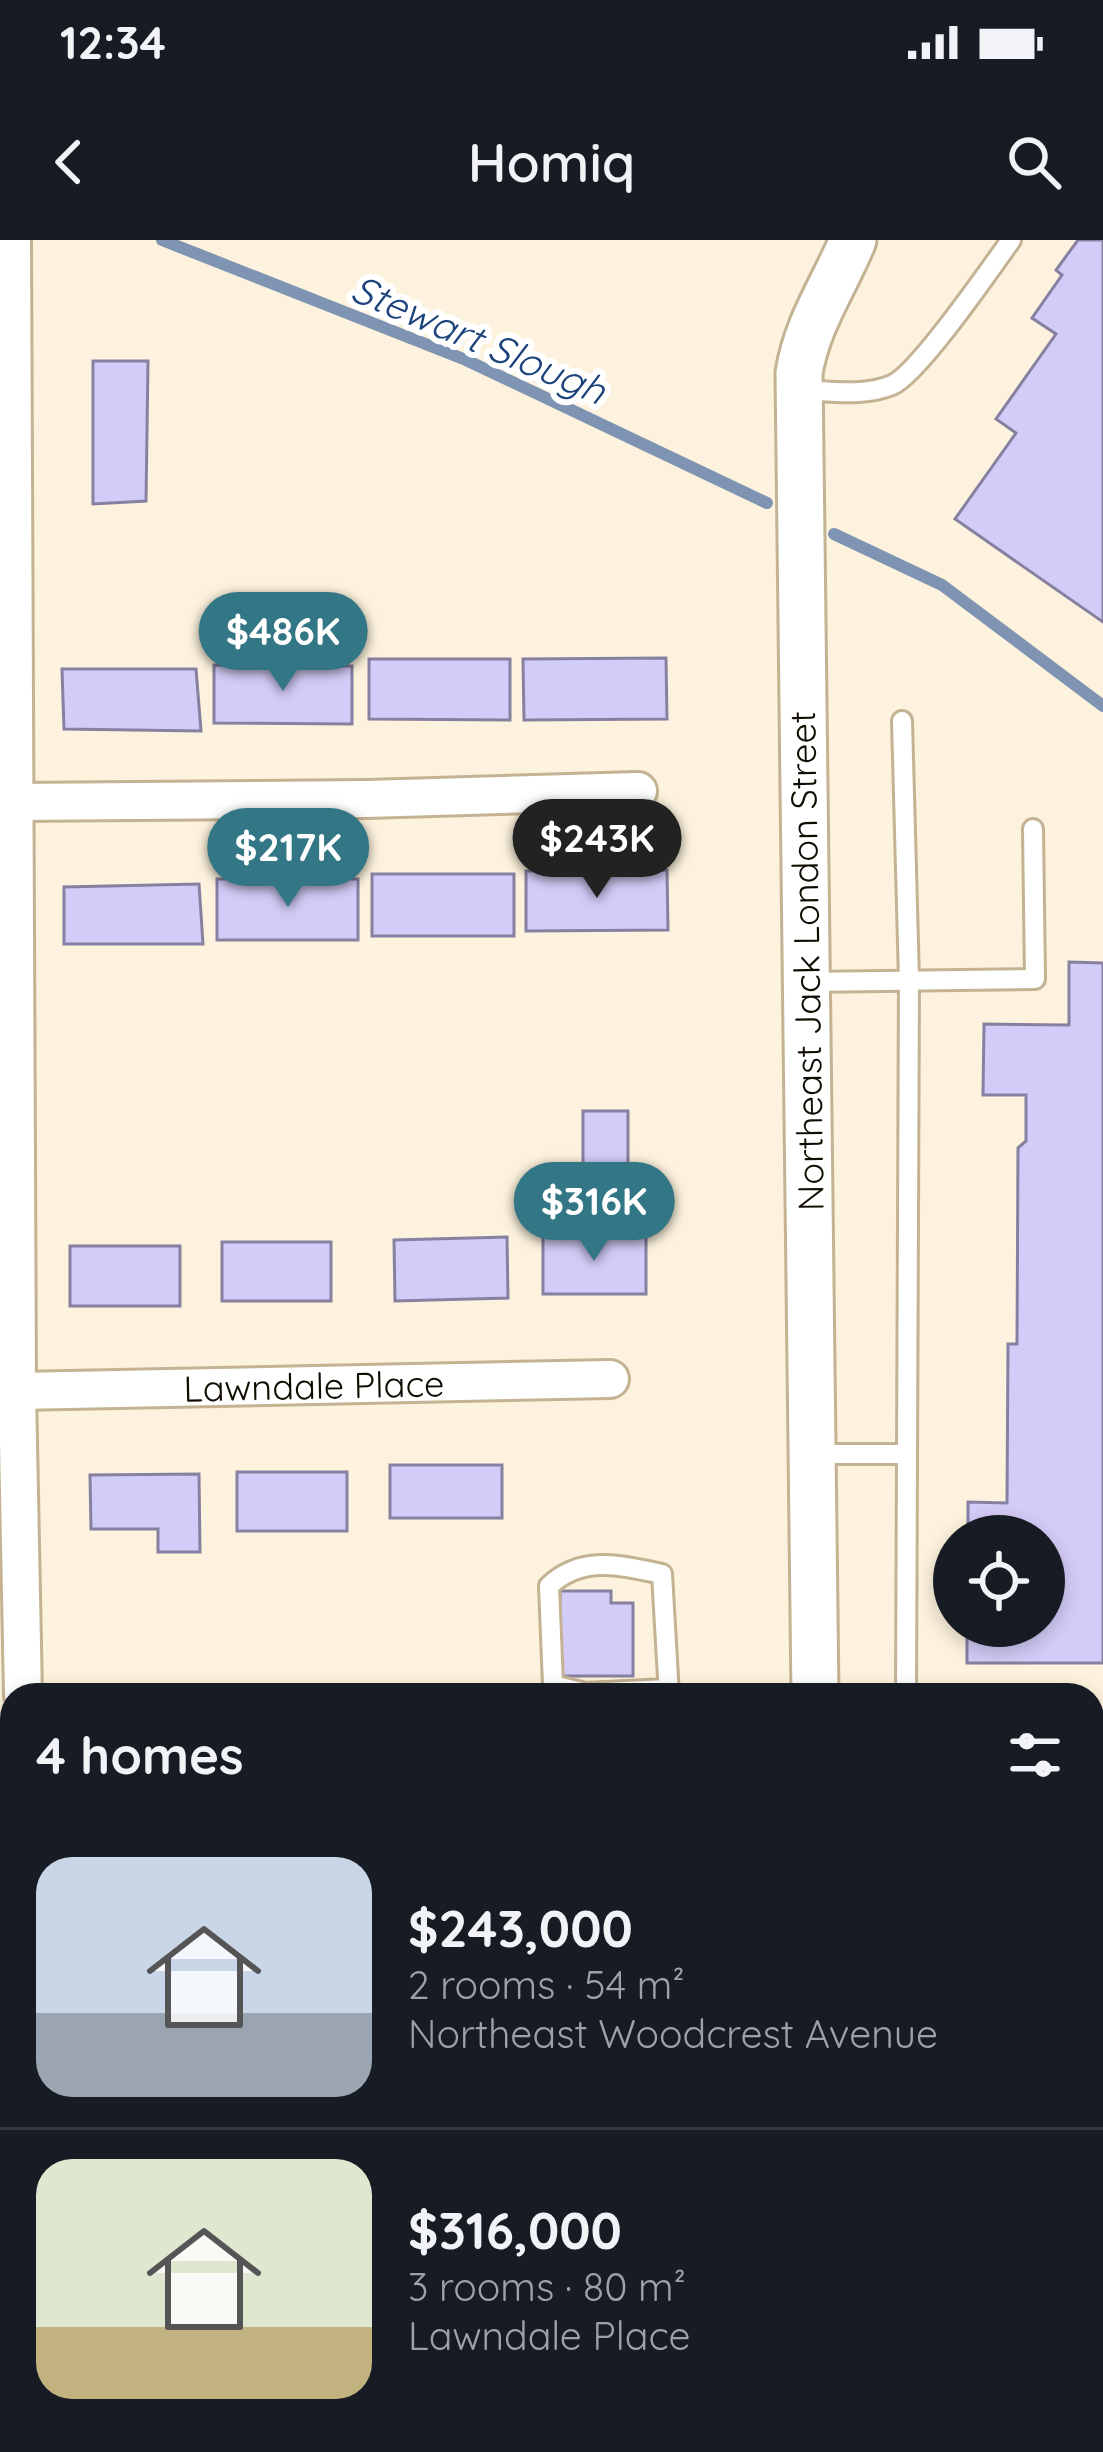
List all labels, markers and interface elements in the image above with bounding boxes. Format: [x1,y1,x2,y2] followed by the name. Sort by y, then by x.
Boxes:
[60,14,166,70] text: 12:34
[468,128,635,196] text: Homiq
[36,129,102,195] icon: back
[1001,129,1067,195] icon: search
[345,263,614,415] water label: Stewart Slough
[199,592,367,694] pin: $486K
[226,606,340,655] text: $486K
[779,711,833,1211] street label: Northeast Jack London Street
[513,799,681,901] pin: $243K
[204,808,372,910] pin: $217K
[540,813,654,862] text: $243K
[234,822,342,871] text: $217K
[510,1162,678,1264] pin: $316K
[541,1176,647,1225] text: $316K
[183,1360,445,1410] street label: Lawndale Place
[933,1515,1065,1647] map controls
[933,1515,1065,1647] button: locate
[1002,1722,1068,1788] icon: filters
[36,1723,244,1787] text: 4 homes
[408,1896,633,1960] text: $243,000
[132,1905,276,2049] icon: home
[408,1960,685,2009] text: 2 rooms · 54 m²
[408,2009,938,2058] text: Northeast Woodcrest Avenue
[408,2198,622,2262] text: $316,000
[132,2207,276,2351] icon: home
[408,2262,686,2311] text: 3 rooms · 80 m²
[408,2311,691,2360] text: Lawndale Place

